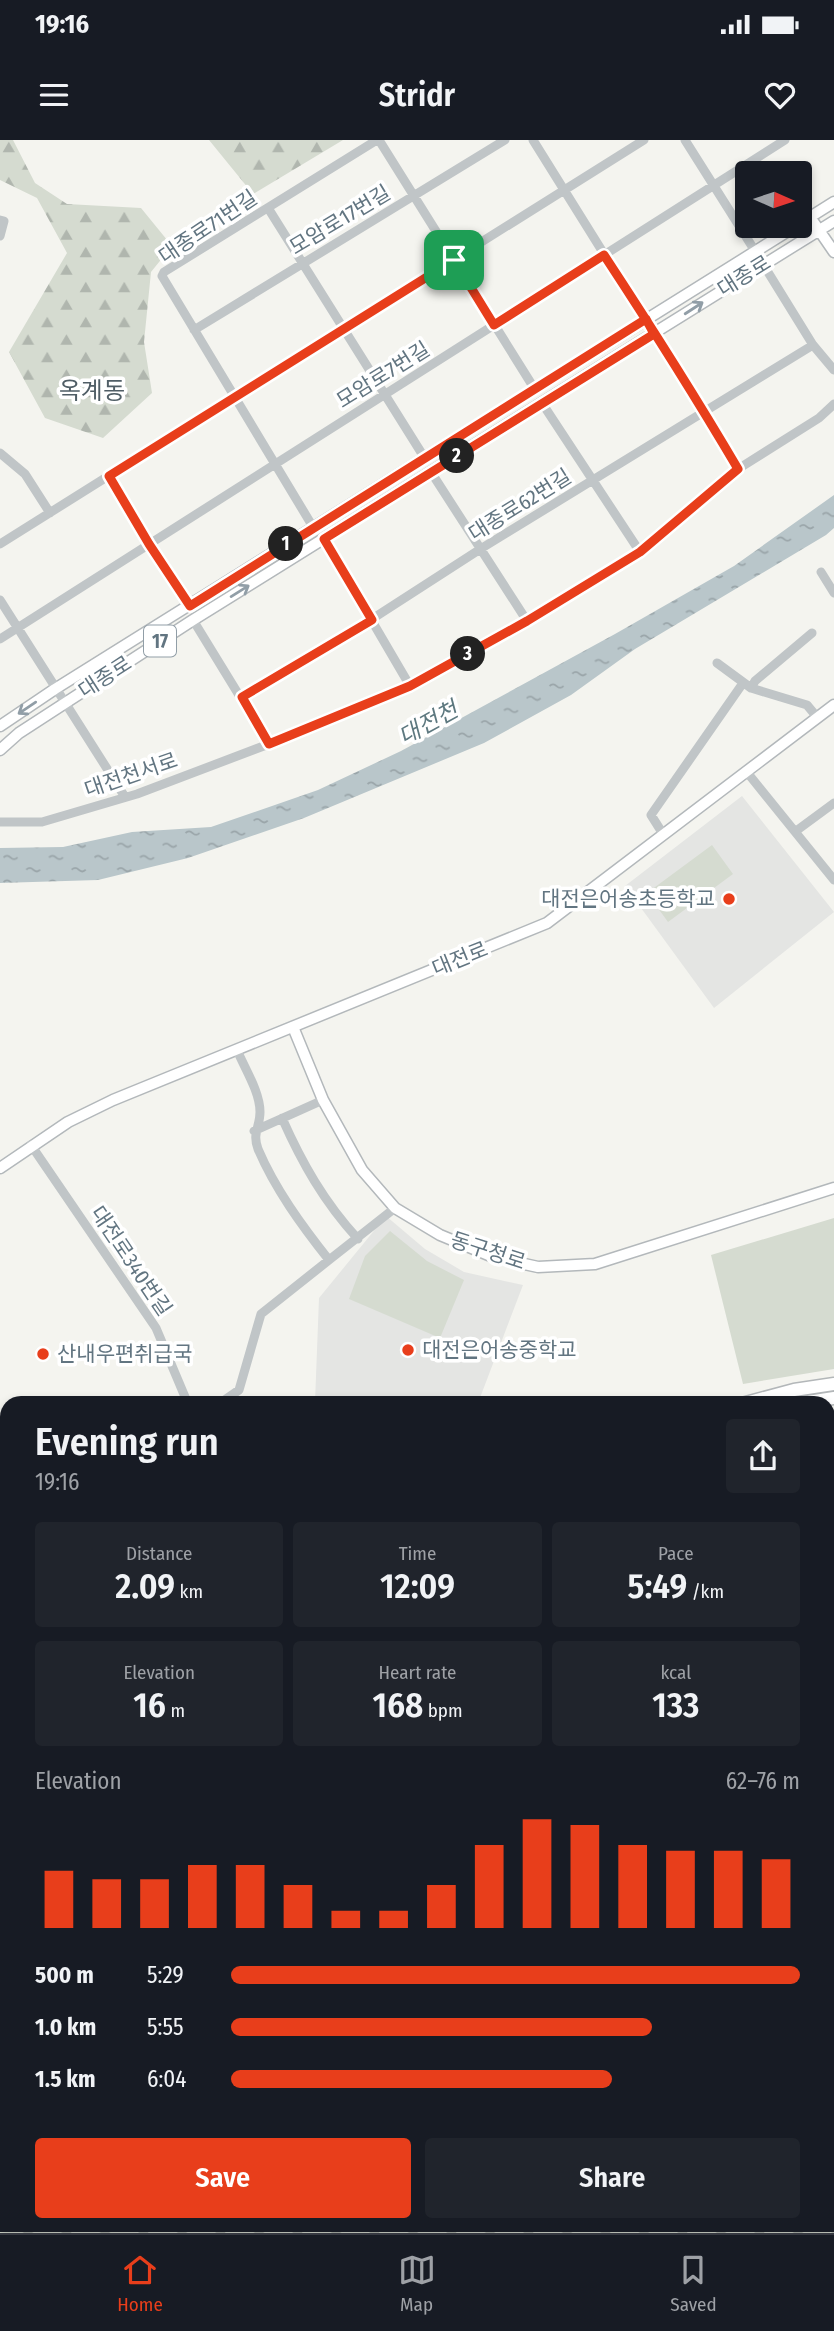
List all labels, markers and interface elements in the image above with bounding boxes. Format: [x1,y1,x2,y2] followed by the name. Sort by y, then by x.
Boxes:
[35,9,89,40] text: 19:16
[35,76,73,114] icon: menu
[379,76,455,114] text: Stridr
[761,76,799,114] icon: heart
[735,161,812,238] north arrow
[735,161,812,238] map controls
[285,180,395,260] street label: 모암로17번길
[154,185,262,269] street label: 대종로71번길
[424,230,484,290] pin
[435,241,473,279] icon: arrive
[713,250,775,302] street label: 대종로
[684,301,703,316] one-way arrow
[332,336,434,414] street label: 모암로7번길
[59,377,125,405] district label: 옥계동
[440,438,475,474] pin: 2
[452,444,461,467] text: 2
[464,463,576,547] street label: 대종로62번길
[268,526,304,562] pin: 1
[281,532,290,555] text: 1
[230,583,250,597] one-way arrow
[144,626,176,656] road number: 17
[450,636,486,672] pin: 3
[463,642,472,665] text: 3
[74,650,136,704] street label: 대종로
[393,694,465,751] water label: 대전천
[18,701,38,715] one-way arrow
[81,747,181,803] street label: 대전천서로
[541,886,715,912] place label: 대전은어송초등학교
[721,891,737,907] marker: 대전은어송초등학교
[428,936,492,982] street label: 대전로
[85,1201,177,1321] street label: 대전로340번길
[447,1227,529,1275] street label: 동구청로
[422,1337,577,1363] place label: 대전은어송중학교
[57,1341,192,1367] place label: 산내우편취급국
[400,1342,416,1358] marker: 대전은어송중학교
[35,1346,51,1362] marker: 산내우편취급국
[35,1419,219,1465] text: Evening run
[726,1419,800,1493] button: share
[35,1468,79,1496] text: 19:16
[126,1542,192,1565] text: Distance
[399,1542,436,1565] text: Time
[658,1542,694,1565] text: Pace
[115,1565,175,1607] text: 2.09
[380,1565,455,1607] text: 12:09
[628,1565,687,1607] text: 5:49
[175,1580,203,1603] text: km
[687,1580,724,1603] text: /km
[123,1661,195,1684] text: Elevation
[378,1661,457,1684] text: Heart rate
[660,1661,691,1684] text: kcal
[133,1684,166,1726] text: 16
[372,1684,423,1726] text: 168
[652,1684,699,1726] text: 133
[166,1699,185,1722] text: m
[423,1699,463,1722] text: bpm
[35,1767,122,1795] text: Elevation
[726,1767,800,1795] text: 62–76 m
[35,1961,94,1989] text: 500 m
[147,1961,184,1989] text: 5:29
[35,2013,96,2041] text: 1.0 km
[147,2013,184,2041] text: 5:55
[35,2065,96,2093] text: 1.5 km
[147,2065,186,2093] text: 6:04
[35,2138,411,2218] button: Save
[425,2138,800,2218] button: Share
[117,2251,163,2316] tab: Home
[398,2251,436,2316] tab: Map
[670,2251,717,2316] tab: Saved

